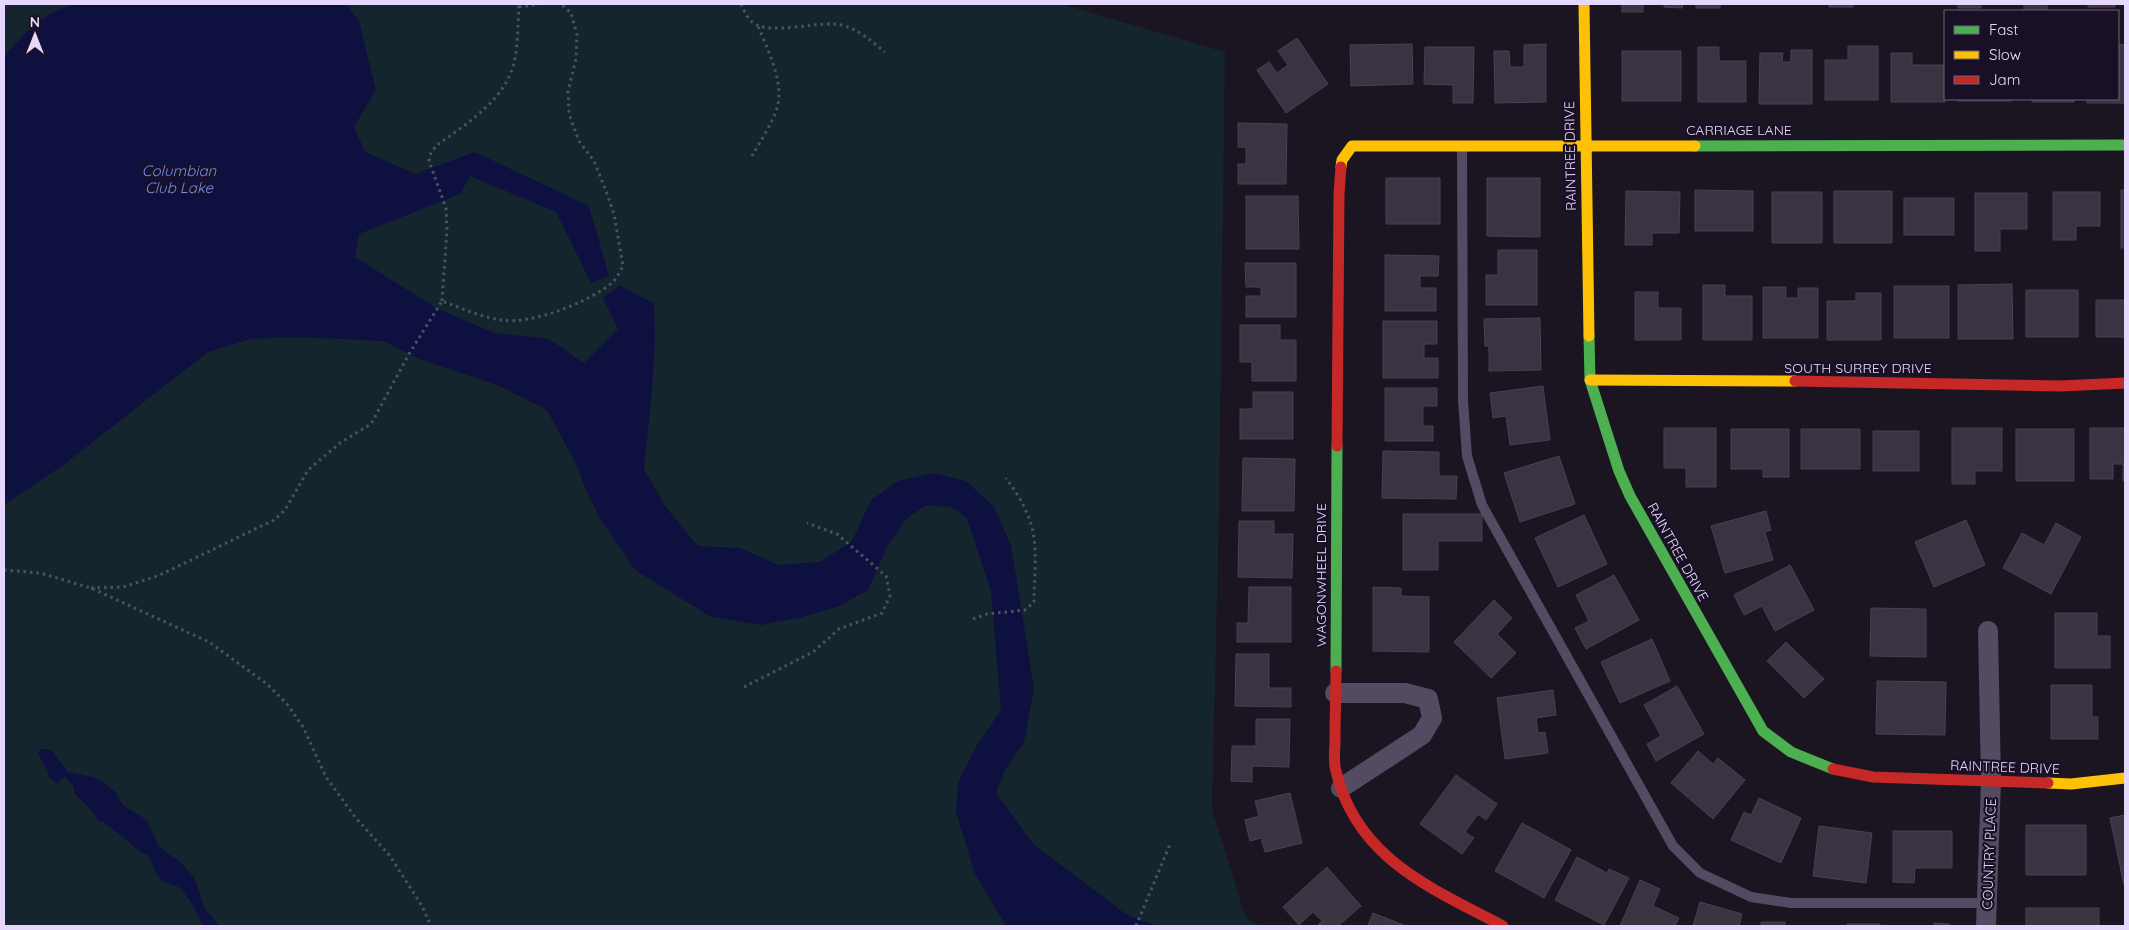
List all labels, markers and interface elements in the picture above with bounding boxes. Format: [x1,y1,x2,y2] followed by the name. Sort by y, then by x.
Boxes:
[10,10,60,60] north arrow
[1944,10,2119,100] legend
[30,13,40,31] text: N
[1989,20,2018,39] text: Fast
[1989,45,2021,64] text: Slow
[1989,70,2020,89] text: Jam
[1560,101,1580,211] street label: RAINTREE DRIVE
[1686,121,1792,139] street label: CARRIAGE LANE
[142,161,217,197] water label: Columbian Club Lake
[1784,359,1932,377] street label: SOUTH SURREY DRIVE
[1643,500,1713,604] street label: RAINTREE DRIVE
[1312,503,1330,647] street label: WAGONWHEEL DRIVE
[1950,756,2060,778] street label: RAINTREE DRIVE
[1978,798,2000,910] street label: COUNTRY PLACE

